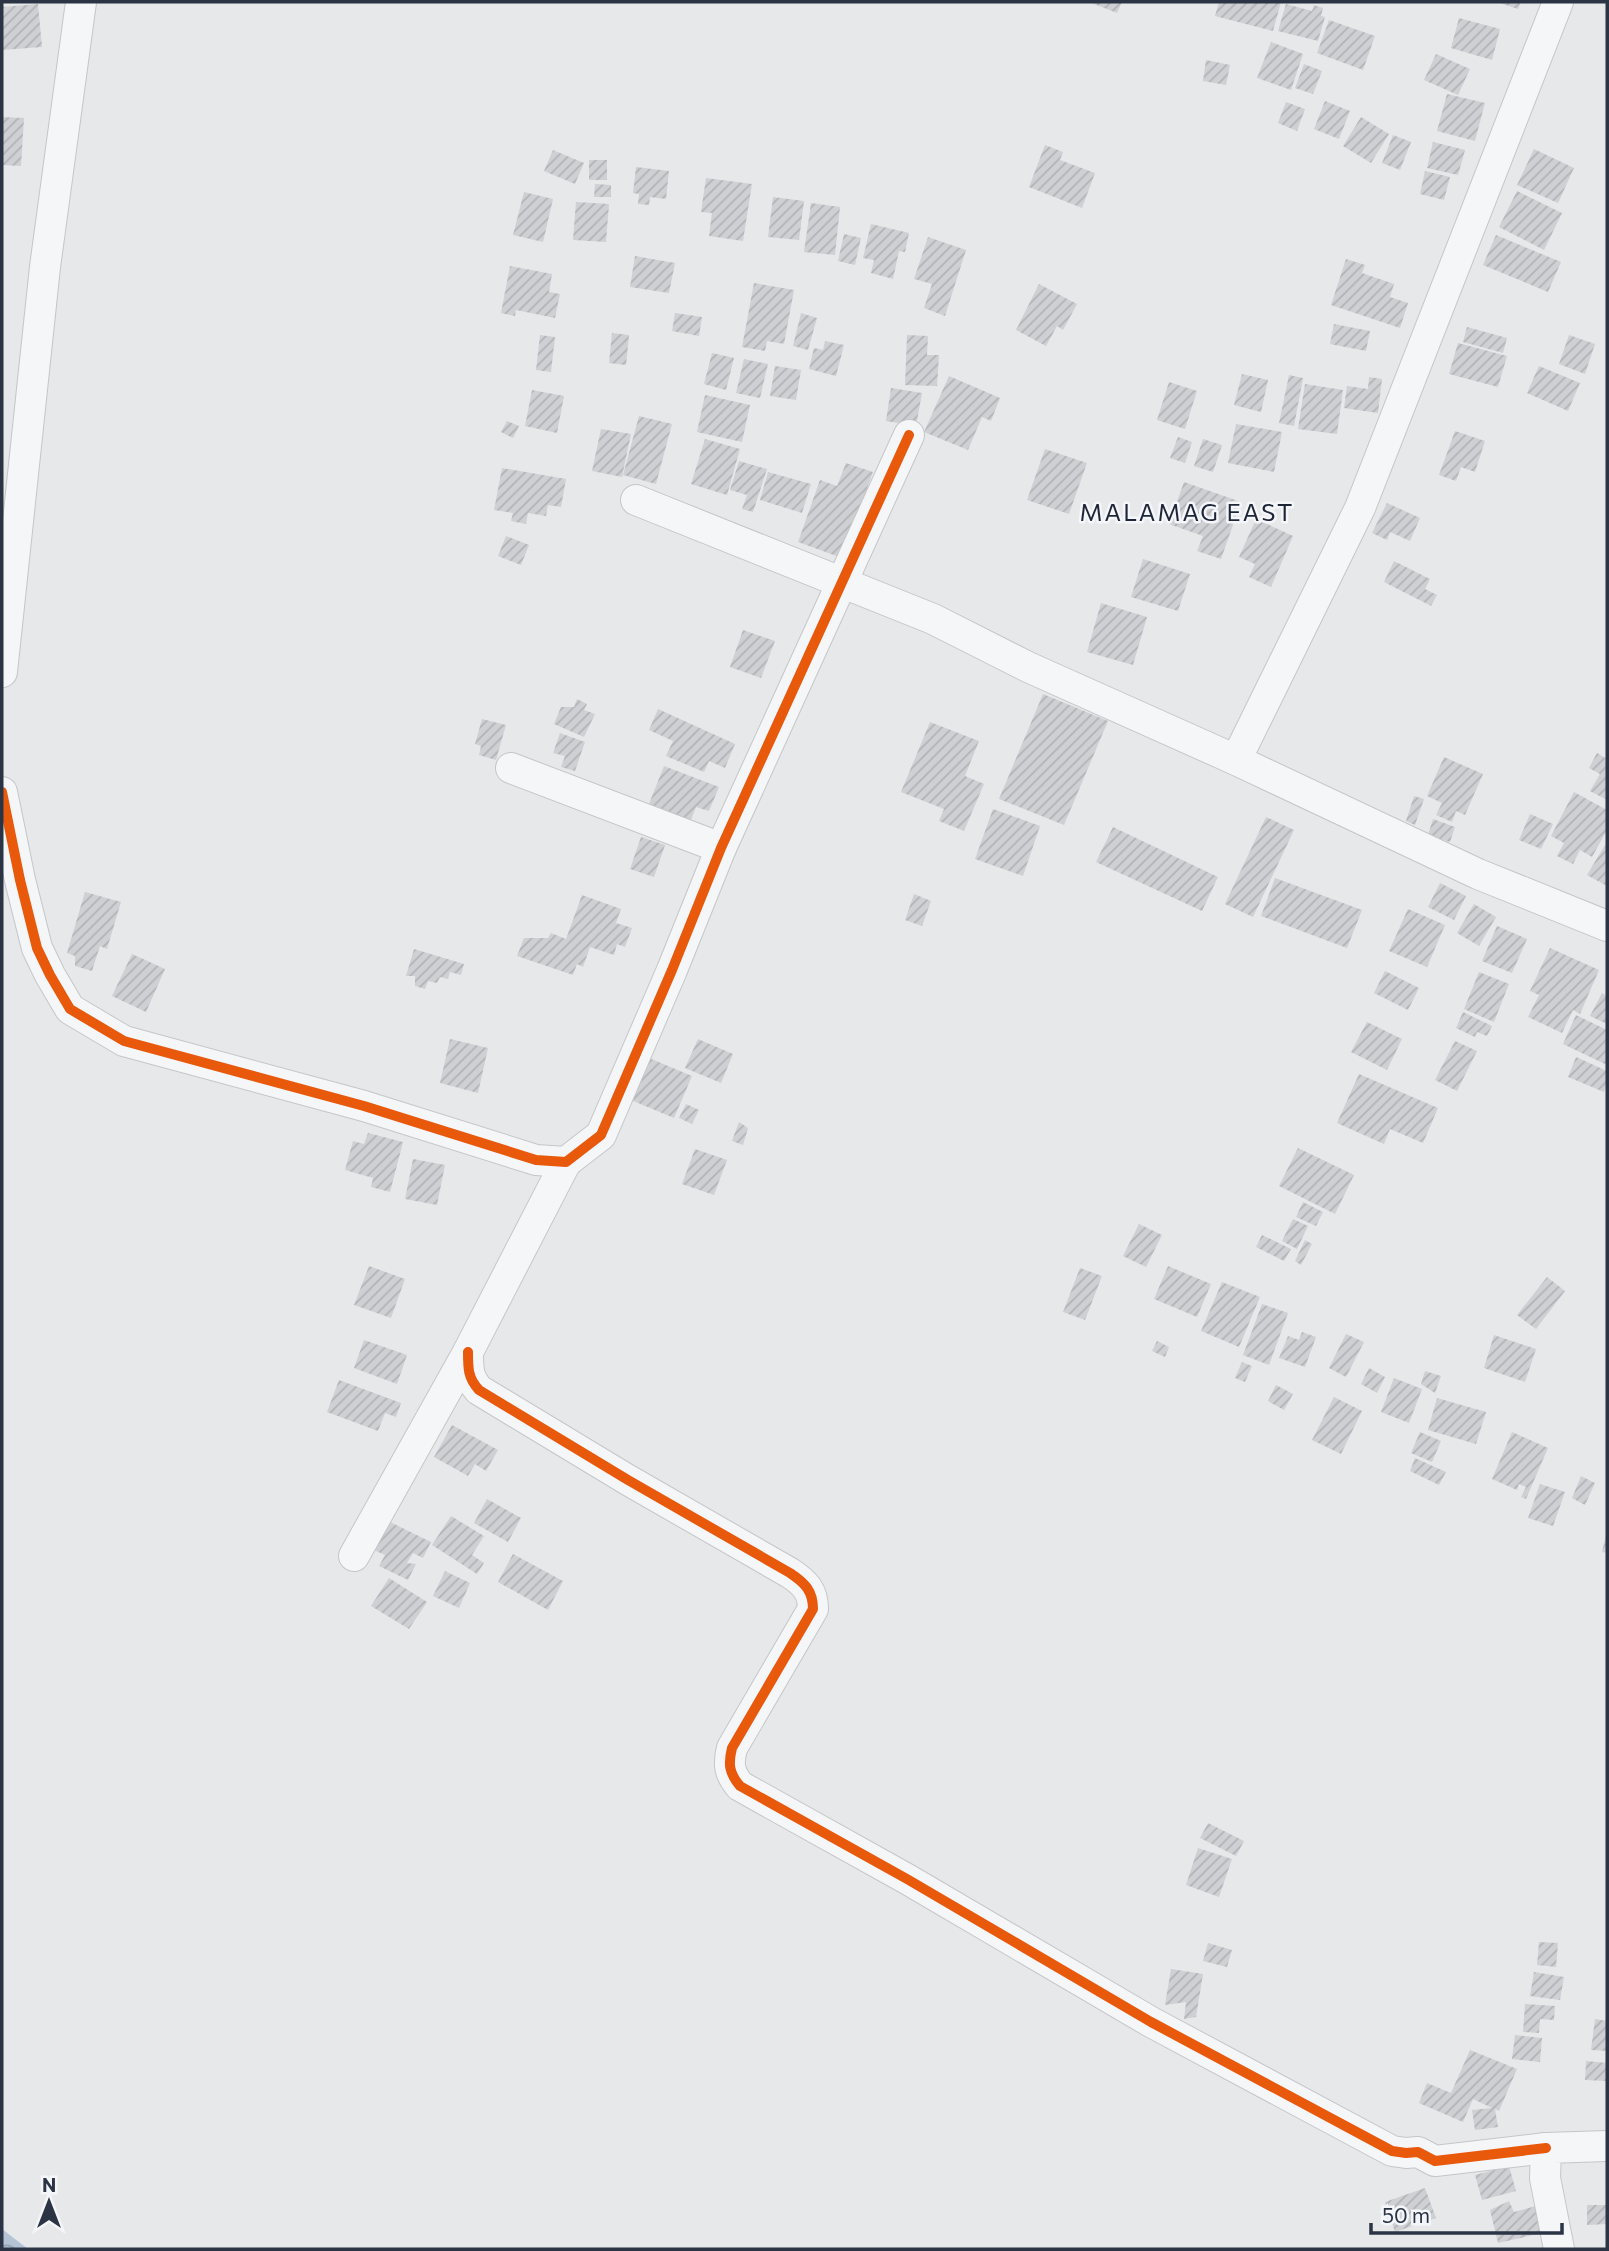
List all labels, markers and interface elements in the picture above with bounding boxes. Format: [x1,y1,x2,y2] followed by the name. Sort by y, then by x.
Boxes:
[1080,497,1294,526] district label: MALAMAG EAST
[14,2167,84,2237] north arrow
[42,2173,56,2196] text: N
[1371,2192,1562,2236] scale bar
[1382,2202,1430,2227] text: 50 m

